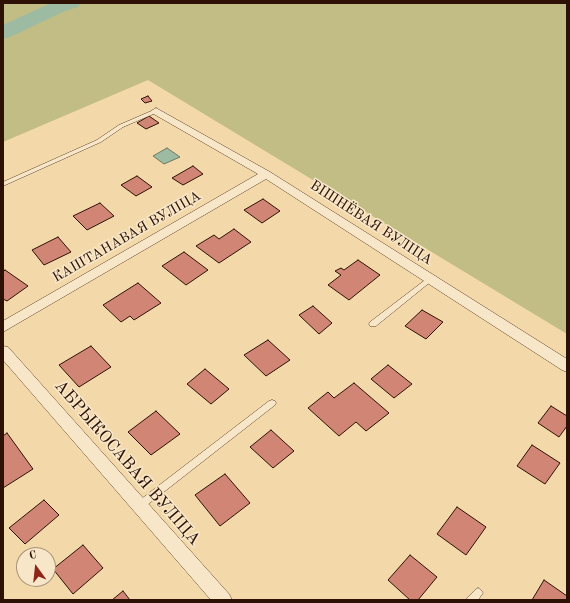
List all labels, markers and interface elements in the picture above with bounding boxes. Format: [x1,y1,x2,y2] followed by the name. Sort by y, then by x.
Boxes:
[307,177,435,269] street label: ВІШНЁВАЯ ВУЛІЦА
[50,188,204,286] street label: КАШТАНАВАЯ ВУЛІЦА
[50,376,204,550] street label: АБРЫКОСАВАЯ ВУЛІЦА
[16,547,56,587] north arrow
[28,550,38,562] text: С

